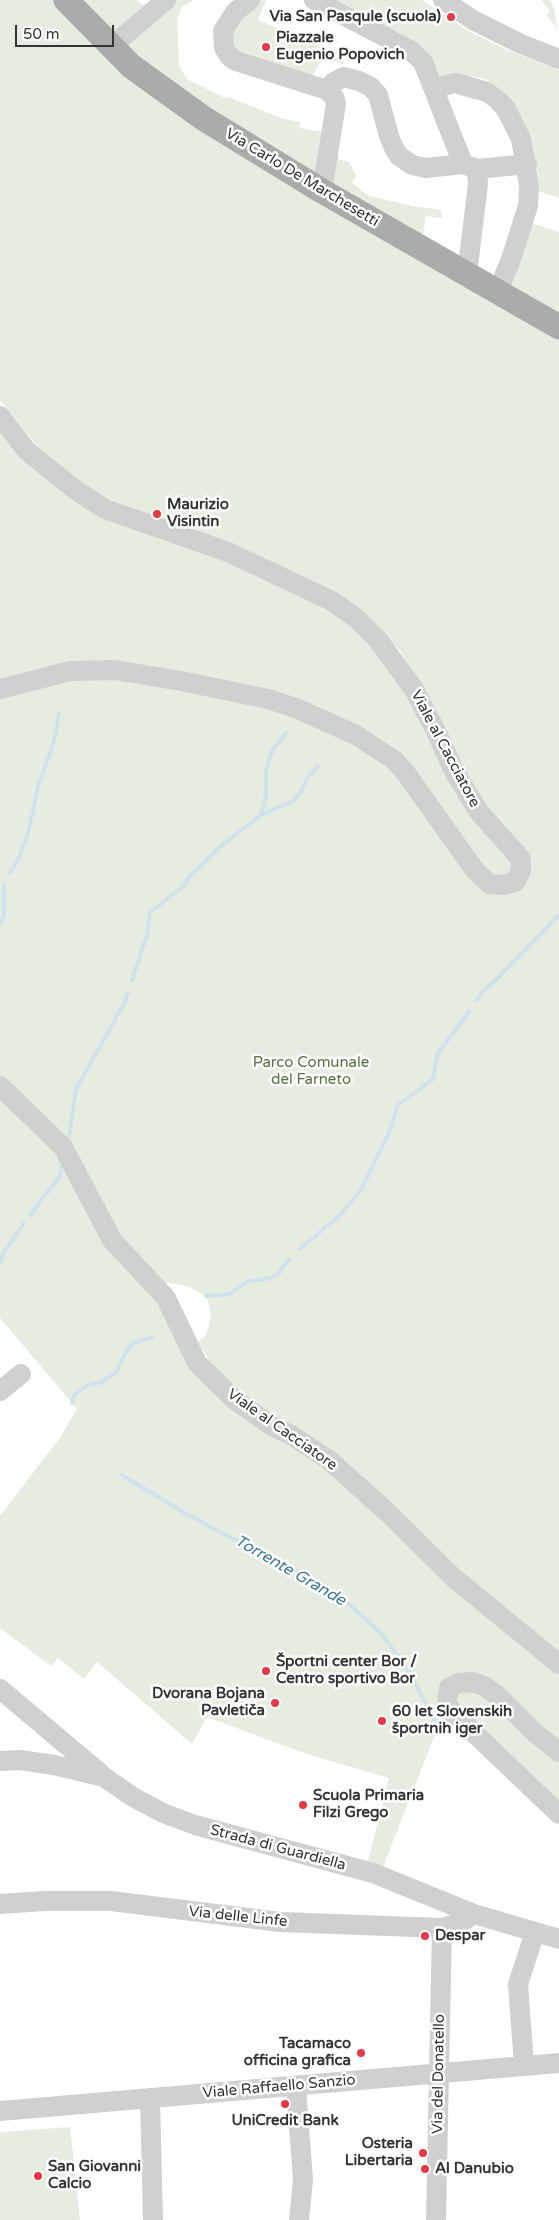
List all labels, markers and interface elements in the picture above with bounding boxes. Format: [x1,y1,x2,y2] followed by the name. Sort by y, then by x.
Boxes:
[270,8,441,26] place label: Via San Pasqule (scuola)
[445,11,457,23] marker: Via San Pasqule (scuola)
[18,15,116,47] scale bar
[23,25,60,43] text: 50 m
[276,29,405,64] place label: Piazzale Eugenio Popovich
[260,41,272,53] marker: Piazzale Eugenio Popovich
[222,125,382,231] street label: Via Carlo De Marchesetti
[167,496,229,531] place label: Maurizio Visintin
[151,508,163,520] marker: Maurizio Visintin
[407,687,483,811] street label: Viale al Cacciatore
[253,1054,369,1089] park label: Parco Comunale del Farneto
[224,1385,340,1475] street label: Viale al Cacciatore
[231,1532,349,1610] water label: Torrente Grande
[276,1653,417,1688] place label: Športni center Bor / Centro sportivo Bor
[260,1665,272,1677] marker: Športni center Bor / Centro sportivo Bor
[152,1685,265,1720] place label: Dvorana Bojana Pavletiča
[269,1697,281,1709] marker: Dvorana Bojana Pavletiča
[392,1703,512,1738] place label: 60 let Slovenskih športnih iger
[376,1715,388,1727] marker: 60 let Slovenskih športnih iger
[313,1787,424,1822] place label: Scuola Primaria Filzi Grego
[297,1799,309,1811] marker: Scuola Primaria Filzi Grego
[208,1821,348,1875] street label: Strada di Guardiella
[188,1903,288,1931] street label: Via delle Linfe
[435,1927,485,1945] place label: Despar
[419,1930,431,1942] marker: Despar
[429,2014,449,2134] street label: Via del Donatello
[244,2035,351,2070] place label: Tacamaco officina grafica
[355,2047,367,2059] marker: Tacamaco officina grafica
[202,2071,356,2103] street label: Viale Raffaello Sanzio
[279,2098,291,2110] marker: UniCredit Bank
[231,2112,339,2130] place label: UniCredit Bank
[345,2135,413,2170] place label: Osteria Libertaria
[417,2147,429,2159] marker: Osteria Libertaria
[48,2158,141,2193] place label: San Giovanni Calcio
[435,2160,514,2178] place label: Al Danubio
[419,2163,431,2175] marker: Al Danubio
[32,2170,44,2182] marker: San Giovanni Calcio

